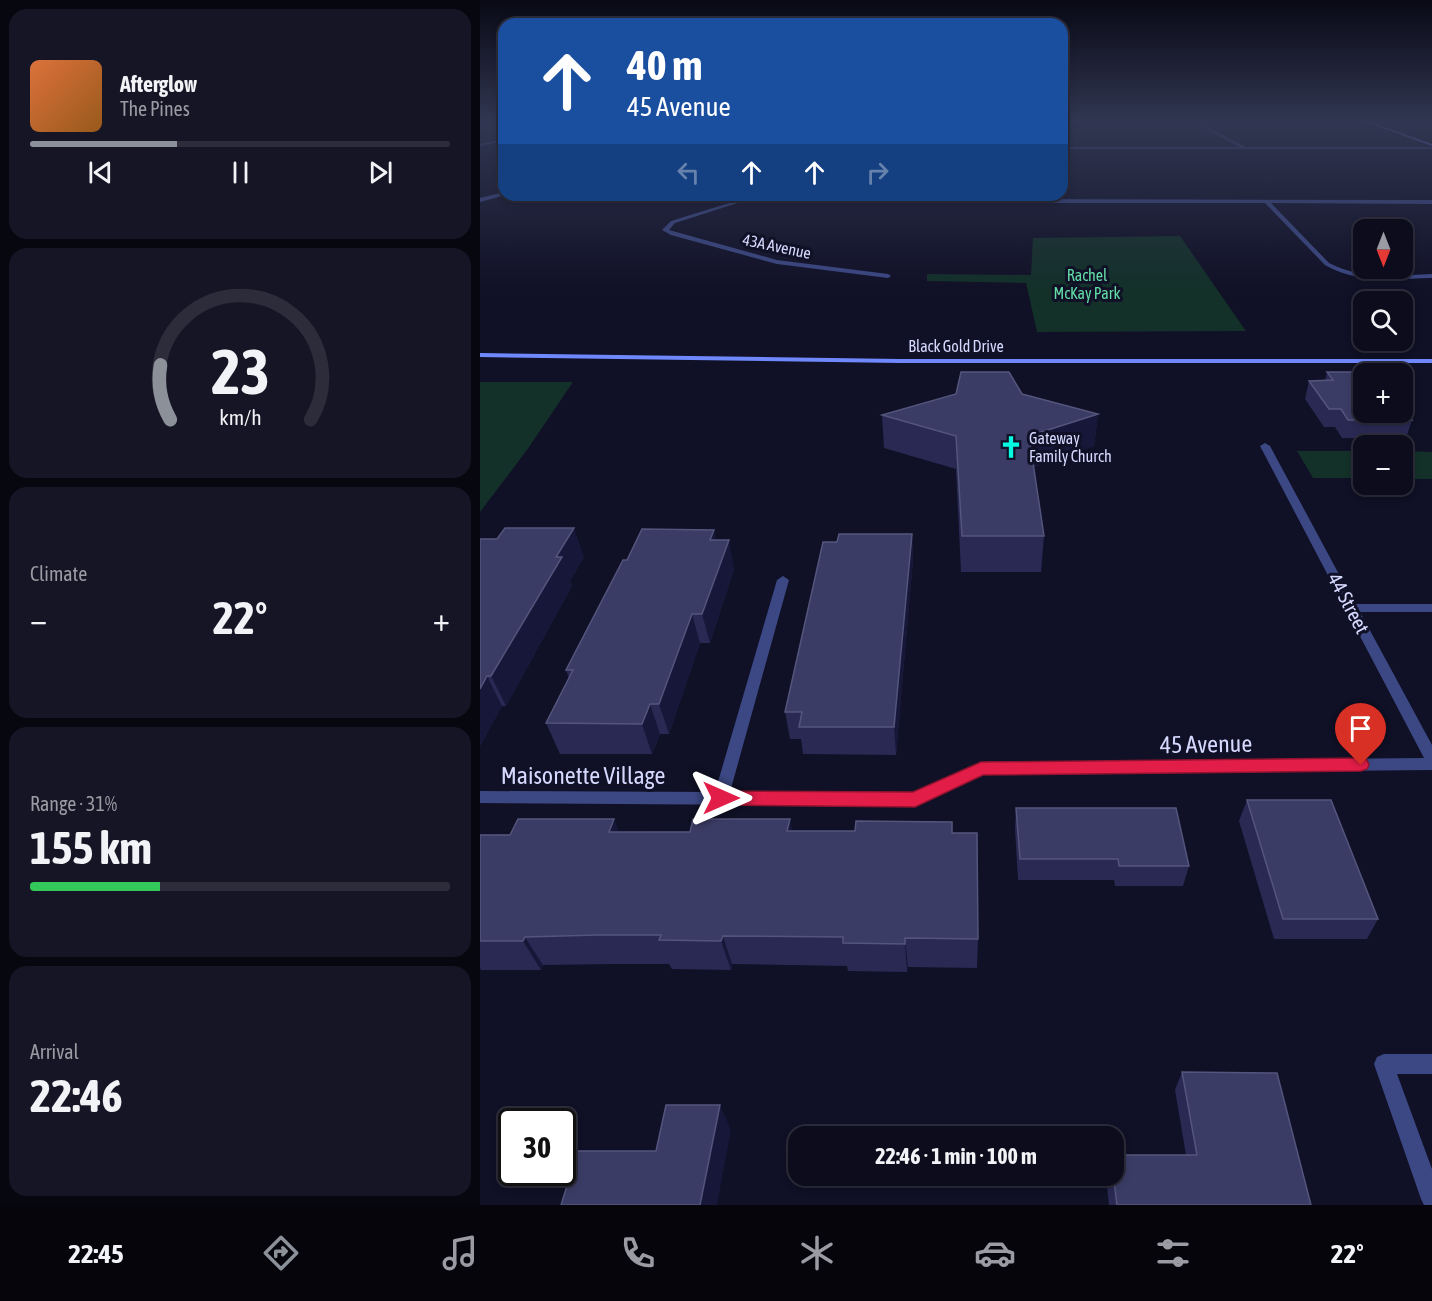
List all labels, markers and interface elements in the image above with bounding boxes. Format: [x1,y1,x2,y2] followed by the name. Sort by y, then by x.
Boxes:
[627,41,702,89] text: 40 m
[528,42,606,120] icon: ahead
[120,71,197,97] text: Afterglow
[627,91,731,122] text: 45 Avenue
[120,97,190,120] text: The Pines
[84,156,117,189] icon: previous
[224,156,257,189] icon: pause
[364,156,397,189] icon: next
[672,156,705,189] icon: left
[735,156,768,189] icon: ahead
[798,156,831,189] icon: ahead
[861,156,894,189] icon: right
[1353,219,1413,279] north arrow
[1353,219,1413,495] map controls
[741,230,813,262] street label: 43A Avenue
[1053,266,1121,303] park label: Rachel McKay Park
[1353,291,1413,351] button: search
[211,336,269,407] text: 23
[908,337,1004,355] street label: Black Gold Drive
[1353,363,1413,423] button: +
[219,406,261,431] text: km/h
[1029,429,1112,466] place label: Gateway Family Church
[998,434,1024,460] church icon: Gateway Family Church
[1353,435,1413,495] button: −
[30,562,87,585] text: Climate
[1323,569,1375,637] street label: 44 Street
[213,592,267,644] text: 22°
[30,600,47,638] text: −
[433,600,450,638] text: +
[1335,703,1386,765] pin
[1344,712,1377,745] icon: arrive
[1160,730,1252,758] street label: 45 Avenue
[501,762,665,789] street label: Maisonette Village
[689,766,753,830] position arrow
[30,792,117,815] text: Range · 31%
[30,822,152,874] text: 155 km
[30,1040,79,1063] text: Arrival
[30,1070,123,1122] text: 22:46
[498,1108,576,1186] speed limit sign: 30
[875,1143,1037,1169] text: 22:46 · 1 min · 100 m
[260,1232,302,1274] icon: directions
[439,1232,481,1274] icon: music
[617,1232,659,1274] icon: phone
[796,1232,838,1274] icon: climate
[974,1232,1016,1274] icon: car
[1152,1232,1194,1274] icon: filters
[68,1238,124,1269] text: 22:45
[1331,1238,1364,1269] text: 22°

